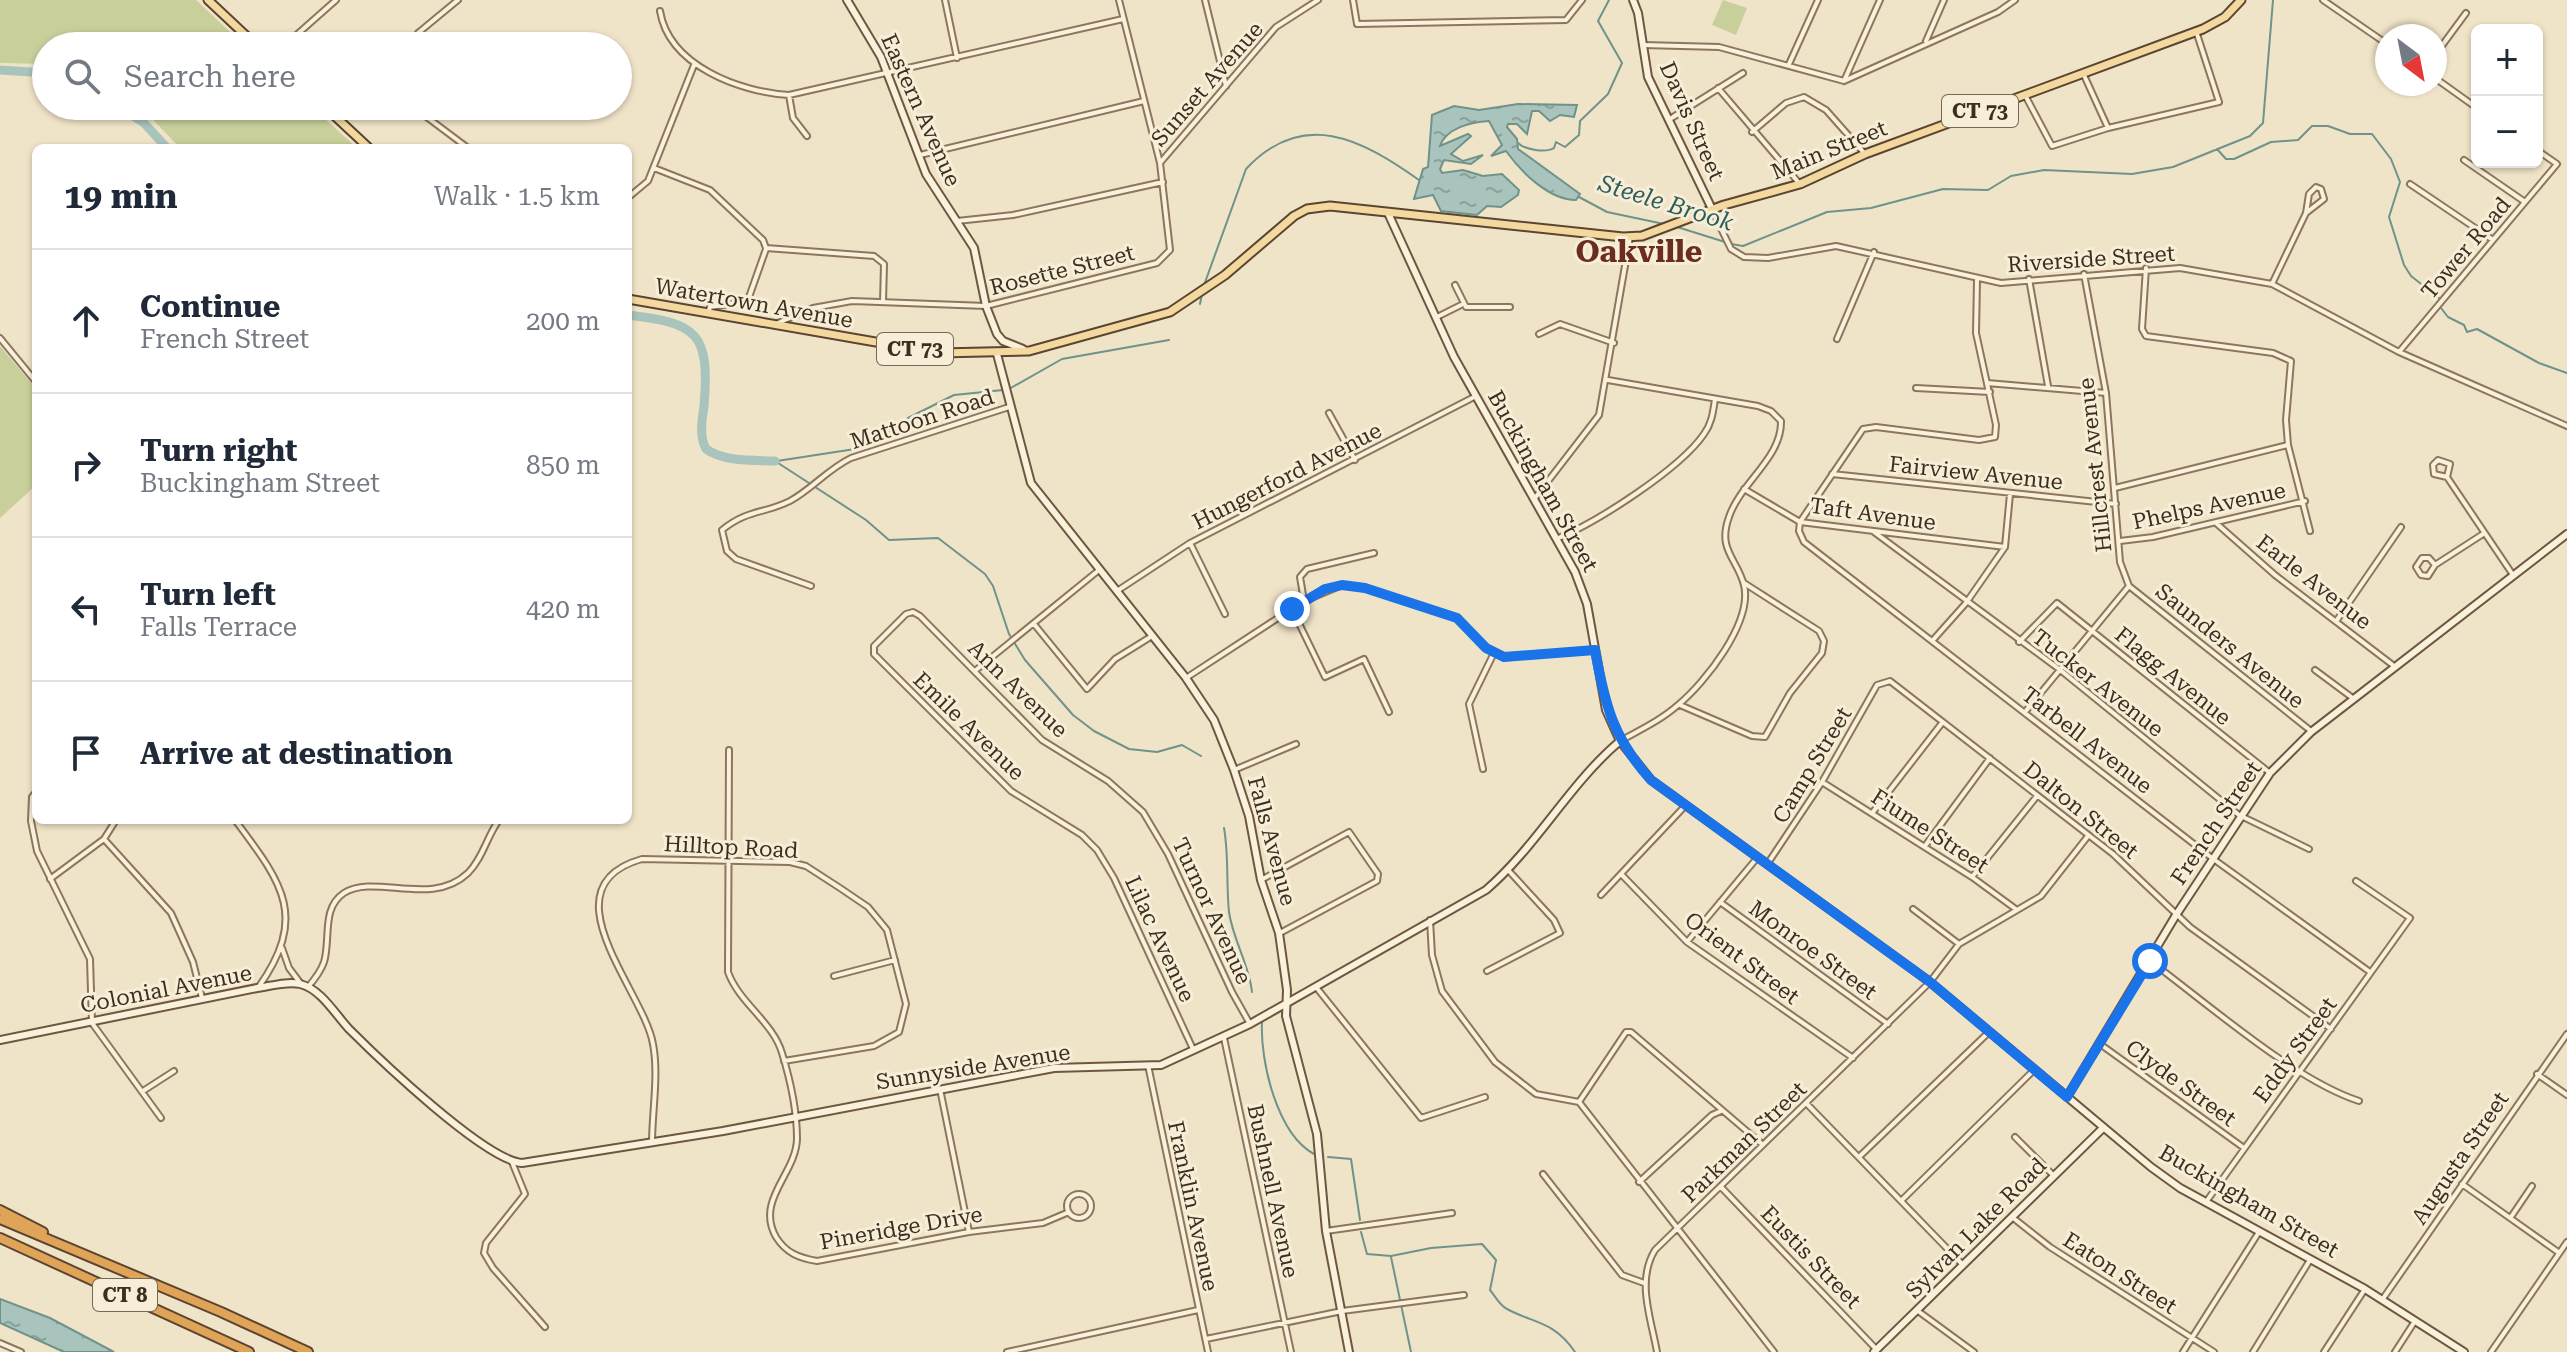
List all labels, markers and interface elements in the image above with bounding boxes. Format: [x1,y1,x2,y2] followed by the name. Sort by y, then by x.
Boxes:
[1146,17,1268,151] street label: Sunset Avenue
[2375,24,2447,96] north arrow
[2471,24,2543,168] map controls
[2471,24,2543,96] button: +
[876,30,966,190] street label: Eastern Avenue
[32,32,632,120] search box
[60,54,104,98] icon: search
[1655,58,1729,184] street label: Davis Street
[124,59,296,94] text: Search here
[1942,95,2018,127] road number: CT 73
[2471,96,2543,168] button: −
[1768,115,1890,185] street label: Main Street
[1594,169,1737,237] water label: Steele Brook
[64,176,178,216] text: 19 min
[434,181,600,211] text: Walk · 1.5 km
[2416,192,2516,304] street label: Tower Road
[1576,234,1702,269] district label: Oakville
[987,240,1137,300] street label: Rosette Street
[2006,241,2176,277] street label: Riverside Street
[653,273,855,333] street label: Watertown Avenue
[140,289,280,324] text: Continue
[64,299,108,343] icon: ahead
[526,306,600,336] text: 200 m
[140,324,309,354] text: French Street
[877,333,953,365] road number: CT 73
[2073,377,2117,553] street label: Hillcrest Avenue
[847,384,997,454] street label: Mattoon Road
[1483,386,1603,576] street label: Buckingham Street
[1188,418,1386,534] street label: Hungerford Avenue
[140,433,297,468] text: Turn right
[64,443,108,487] icon: right
[526,450,600,480] text: 850 m
[1888,451,2064,495] street label: Fairview Avenue
[140,468,380,498] text: Buckingham Street
[2130,478,2288,534] street label: Phelps Avenue
[1808,493,1938,535] street label: Taft Avenue
[2252,530,2376,634] street label: Earle Avenue
[140,577,276,612] text: Turn left
[2151,578,2309,714] street label: Saunders Avenue
[64,587,108,631] icon: left
[1274,591,1310,627] route end
[526,594,600,624] text: 420 m
[140,612,297,642] text: Falls Terrace
[2110,622,2236,730] street label: Flagg Avenue
[2028,624,2168,742] street label: Tucker Avenue
[963,635,1073,743] street label: Ann Avenue
[908,667,1030,785] street label: Emile Avenue
[2017,681,2157,799] street label: Tarbell Avenue
[1768,702,1856,828] street label: Camp Street
[64,731,108,775] icon: arrive
[140,736,453,771] text: Arrive at destination
[2019,756,2143,864] street label: Dalton Street
[2166,757,2266,889] street label: French Street
[1243,774,1301,908] street label: Falls Avenue
[1867,784,1993,878] street label: Fiume Street
[663,831,799,863] street label: Hilltop Road
[1167,834,1257,988] street label: Turnor Avenue
[1120,872,1200,1006] street label: Lilac Avenue
[1744,895,1882,1005] street label: Monroe Street
[1680,907,1804,1009] street label: Orient Street
[2132,943,2168,979] route start
[78,960,254,1018] street label: Colonial Avenue
[2248,992,2342,1108] street label: Eddy Street
[2121,1035,2241,1131] street label: Clyde Street
[874,1039,1072,1095] street label: Sunnyside Avenue
[1677,1076,1811,1208] street label: Parkman Street
[2407,1087,2513,1229] street label: Augusta Street
[1242,1102,1304,1280] street label: Bushnell Avenue
[1163,1119,1223,1293] street label: Franklin Avenue
[2155,1139,2343,1263] street label: Buckingham Street
[1901,1153,2051,1303] street label: Sylvan Lake Road
[818,1201,984,1255] street label: Pineridge Drive
[1756,1201,1866,1313] street label: Eustis Street
[2059,1227,2181,1319] street label: Eaton Street
[93,1279,157,1311] road number: CT 8

